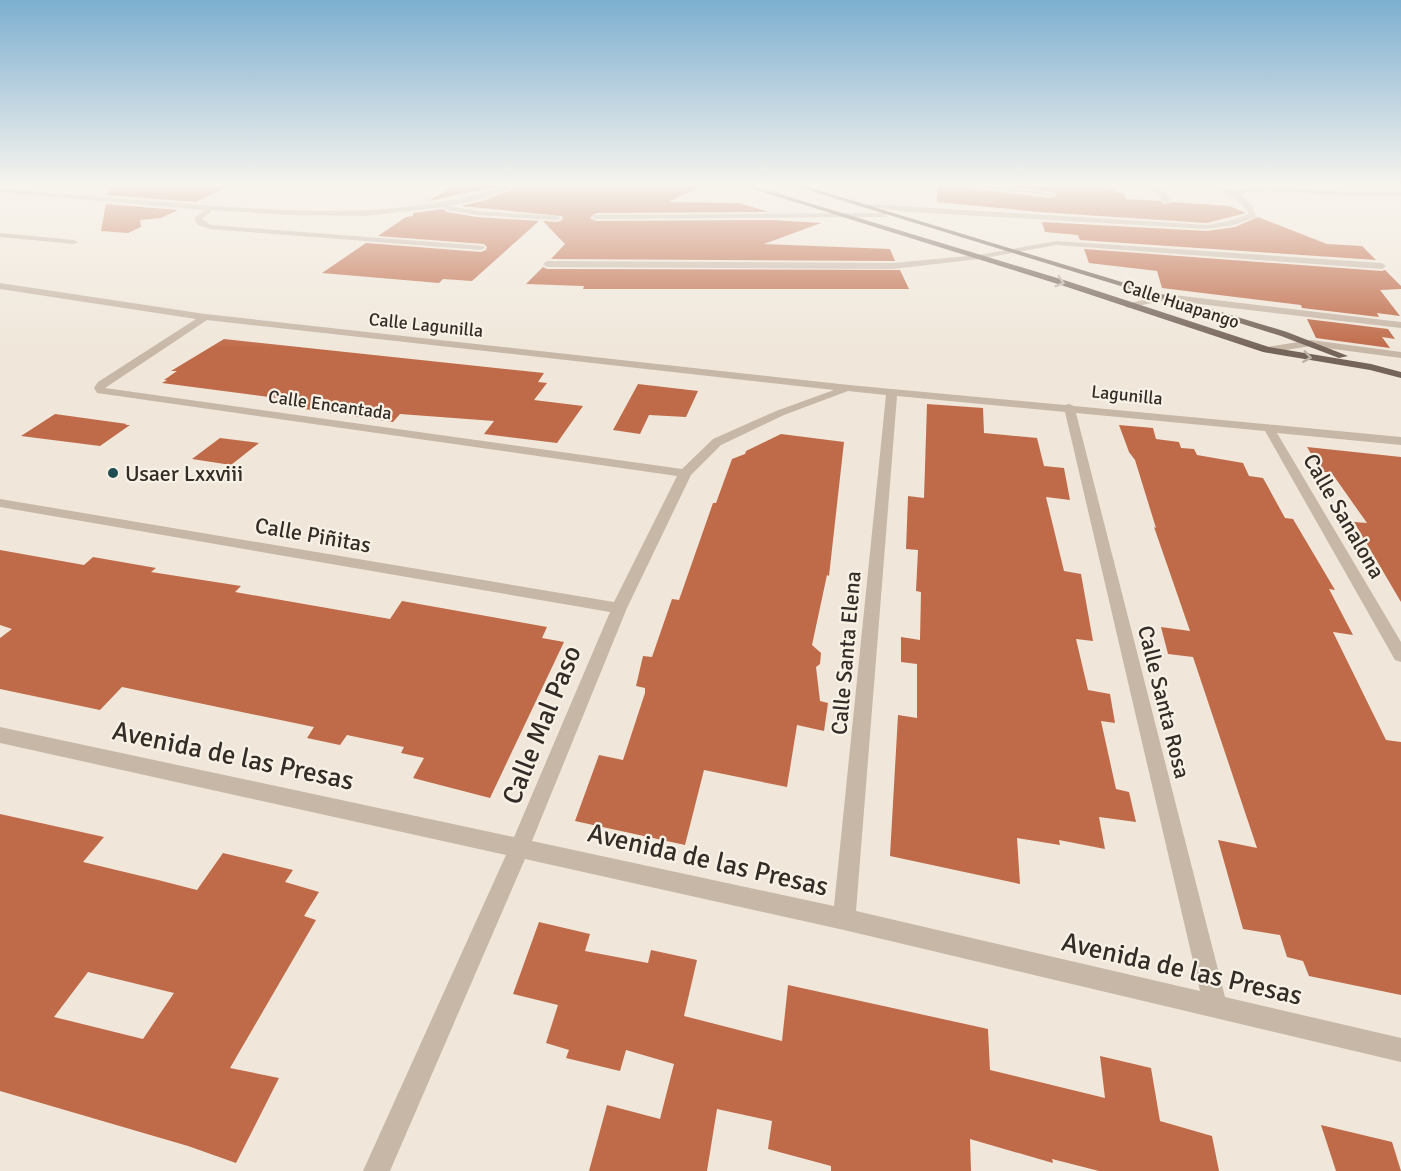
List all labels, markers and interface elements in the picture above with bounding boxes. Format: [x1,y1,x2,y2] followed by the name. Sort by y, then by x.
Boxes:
[1054,275,1065,287] one-way arrow
[1120,275,1242,333] street label: Calle Huapango
[368,308,484,342] street label: Calle Lagunilla
[1302,350,1311,362] one-way arrow
[1090,380,1164,410] street label: Lagunilla
[267,385,393,425] street label: Calle Encantada
[1297,449,1391,583] street label: Calle Sanalona
[125,460,243,487] place label: Usaer Lxxviii
[106,466,120,480] marker: Usaer Lxxviii
[253,512,373,558] street label: Calle Piñitas
[825,570,867,736] street label: Calle Santa Elena
[1132,623,1196,781] street label: Calle Santa Rosa
[495,641,589,809] street label: Calle Mal Paso
[109,714,357,798] street label: Avenida de las Presas
[585,816,831,904] street label: Avenida de las Presas
[1059,925,1305,1013] street label: Avenida de las Presas

